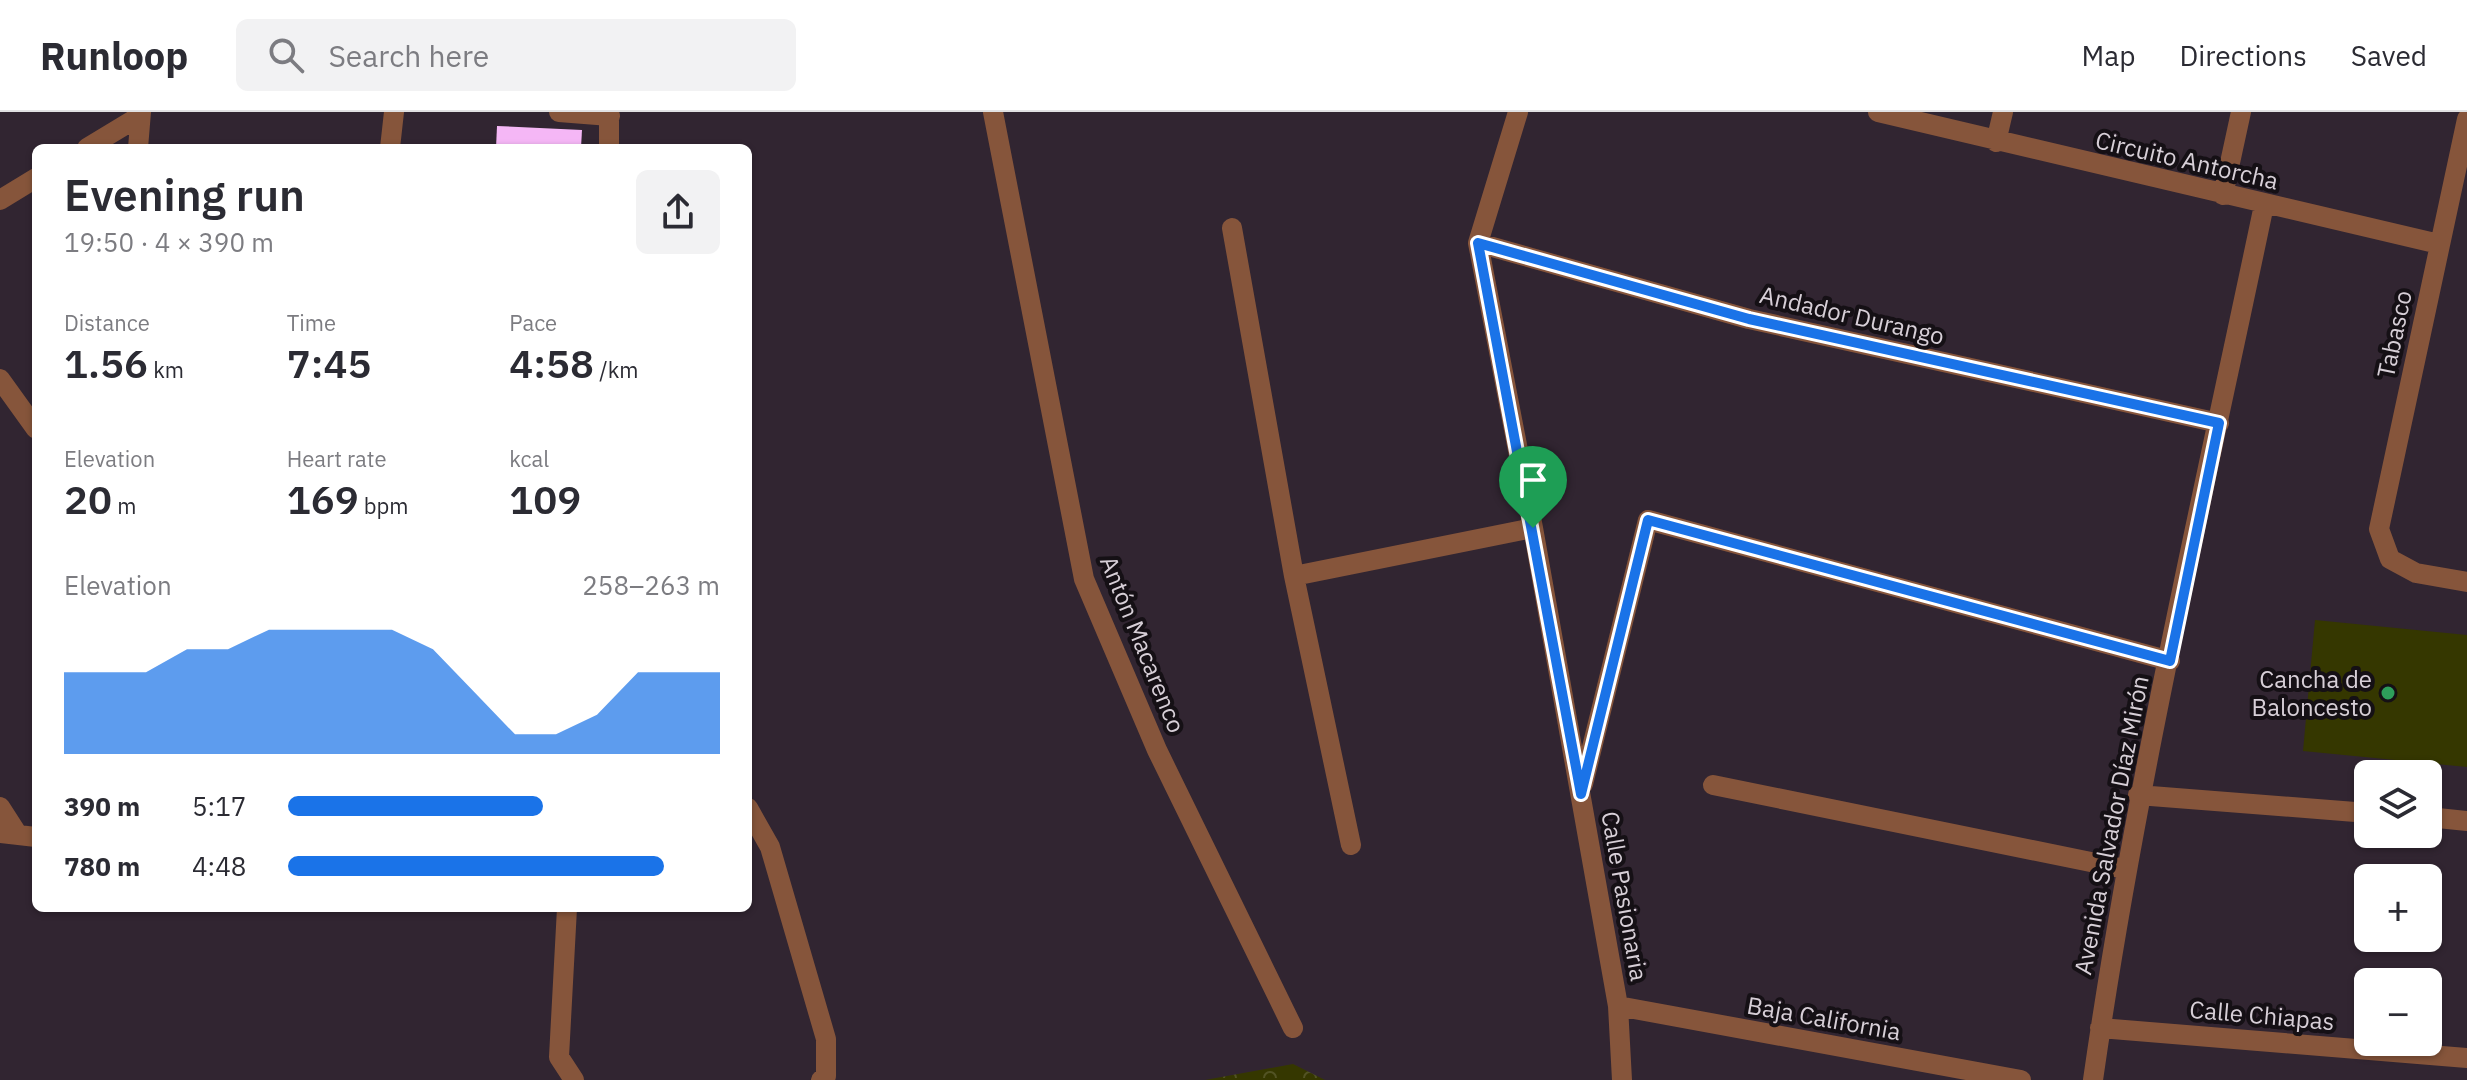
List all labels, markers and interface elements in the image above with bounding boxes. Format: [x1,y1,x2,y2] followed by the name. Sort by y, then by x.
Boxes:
[236,19,796,91] search box
[40,31,188,80] text: Runloop
[264,33,308,77] icon: search
[328,36,489,75] text: Search here
[2081,37,2135,74] text: Map
[2179,37,2307,74] text: Directions
[2351,37,2427,74] text: Saved
[2092,123,2282,197] street label: Circuito Antorcha
[64,166,305,223] text: Evening run
[636,170,720,254] button: share
[64,225,274,259] text: 19:50 · 4 × 390 m
[1757,278,1947,352] street label: Andador Durango
[2369,287,2419,381] street label: Tabasco
[64,308,150,337] text: Distance
[287,308,336,337] text: Time
[509,308,557,337] text: Pace
[64,337,148,389] text: 1.56
[287,337,371,389] text: 7:45
[509,337,594,389] text: 4:58
[148,355,184,384] text: km
[594,355,639,384] text: /km
[64,444,155,473] text: Elevation
[287,444,387,473] text: Heart rate
[509,444,549,473] text: kcal
[1499,446,1567,528] pin
[1511,458,1555,502] icon: arrive
[64,473,112,525] text: 20
[287,473,359,525] text: 169
[509,473,581,525] text: 109
[112,491,136,520] text: m
[359,491,409,520] text: bpm
[1093,551,1193,737] street label: Antón Macarenco
[64,568,172,602] text: Elevation
[582,568,720,602] text: 258–263 m
[2252,663,2372,723] place label: Cancha de Baloncesto
[2066,673,2156,977] street label: Avenida Salvador Díaz Mirón
[2379,684,2397,702] marker: Cancha de Baloncesto
[2354,760,2442,1056] map controls
[2354,760,2442,848] button: layers
[64,789,140,823] text: 390 m
[192,789,246,823] text: 5:17
[1594,809,1656,984] street label: Calle Pasionaria
[64,849,140,883] text: 780 m
[192,849,246,883] text: 4:48
[2354,864,2442,952] button: +
[2354,968,2442,1056] button: −
[1745,989,1904,1047] street label: Baja California
[2188,993,2336,1037] street label: Calle Chiapas

